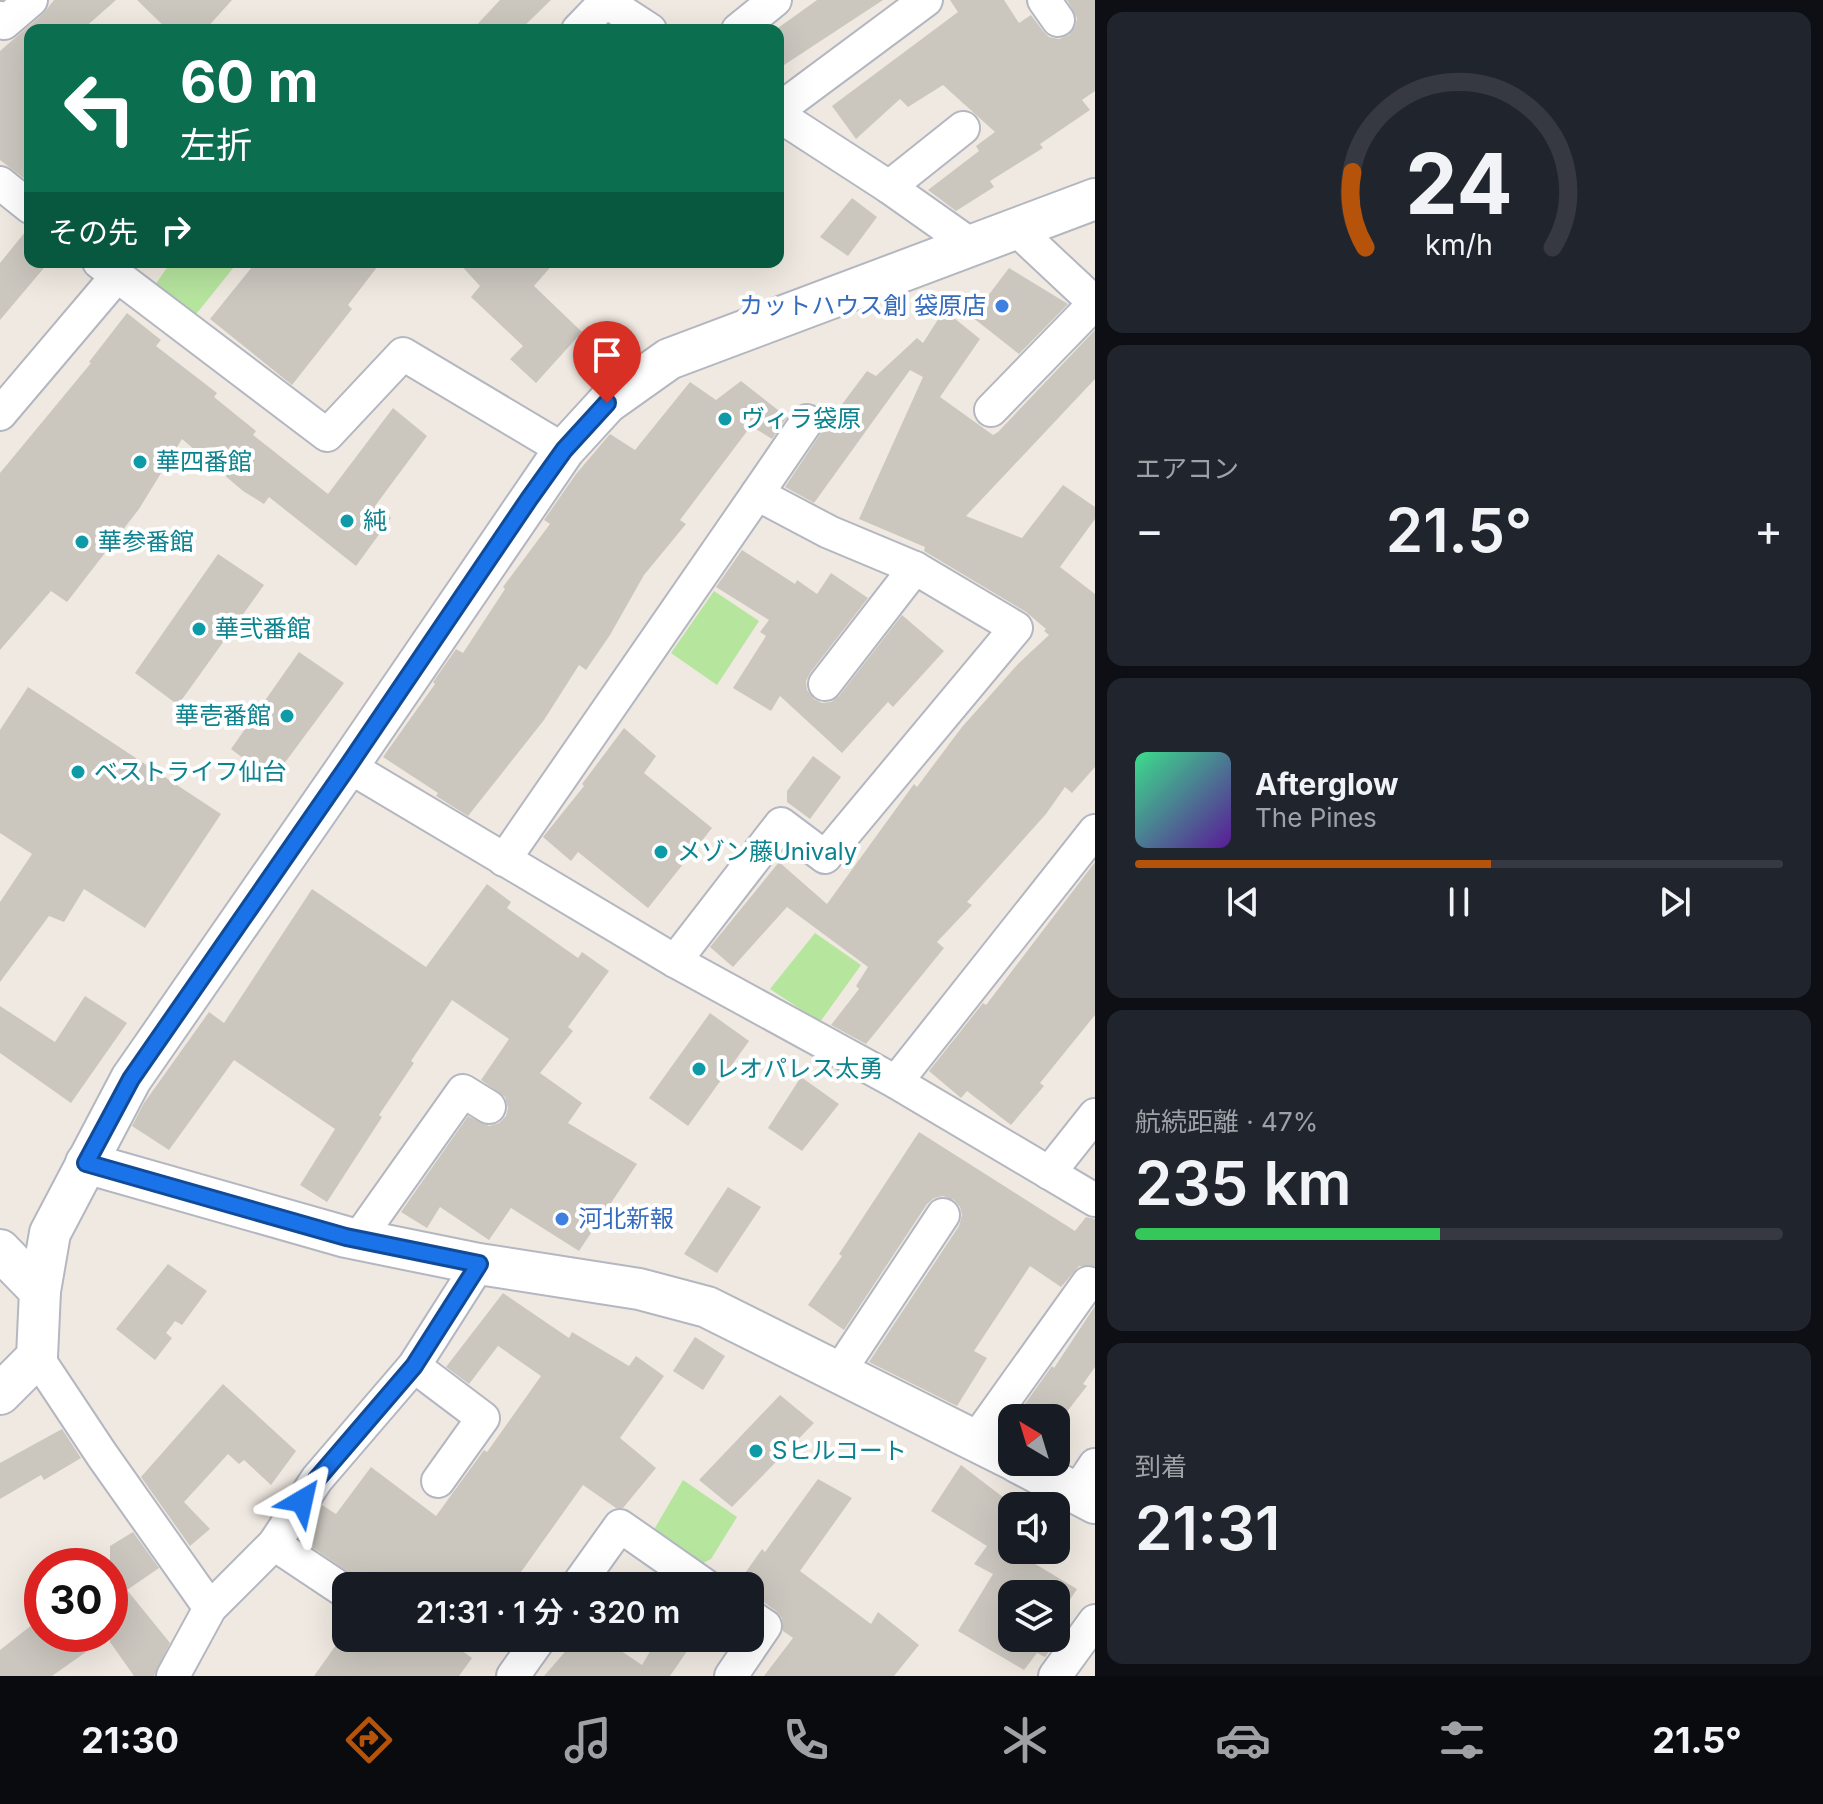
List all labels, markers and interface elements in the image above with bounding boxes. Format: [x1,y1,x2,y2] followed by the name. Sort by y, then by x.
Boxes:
[180,48,319,116] text: 60 m
[48,56,152,160] icon: left
[180,123,252,167] text: 左折
[1405,133,1513,234] text: 24
[154,208,198,252] icon: right
[48,214,138,250] text: その先
[1425,228,1493,263] text: km/h
[739,291,986,320] place label: カットハウス創 袋原店
[993,297,1011,315] marker: カットハウス創 袋原店
[573,321,641,403] pin
[585,333,629,377] icon: arrive
[741,404,861,433] place label: ヴィラ袋原
[716,410,734,428] marker: ヴィラ袋原
[156,447,252,476] place label: 華四番館
[131,453,149,471] marker: 華四番館
[1135,453,1239,484] text: エアコン
[1386,494,1532,566] text: 21.5°
[1135,503,1164,557] text: −
[1754,503,1783,557] text: +
[363,506,387,535] place label: 純
[338,512,356,530] marker: 純
[98,527,194,556] place label: 華参番館
[73,533,91,551] marker: 華参番館
[215,614,311,643] place label: 華弐番館
[190,620,208,638] marker: 華弐番館
[175,701,271,730] place label: 華壱番館
[278,707,296,725] marker: 華壱番館
[94,757,286,786] place label: ベストライフ仙台
[69,763,87,781] marker: ベストライフ仙台
[1255,766,1399,802] text: Afterglow
[1255,802,1377,833] text: The Pines
[677,837,857,866] place label: メゾン藤Univaly
[652,843,670,861] marker: メゾン藤Univaly
[1221,880,1265,924] icon: previous
[1437,880,1481,924] icon: pause
[1653,880,1697,924] icon: next
[715,1054,883,1083] place label: レオパレス太勇
[690,1060,708,1078] marker: レオパレス太勇
[1135,1106,1318,1137] text: 航続距離 · 47%
[1135,1147,1352,1219] text: 235 km
[578,1204,674,1233] place label: 河北新報
[553,1210,571,1228] marker: 河北新報
[998,1404,1070,1476] north arrow
[998,1404,1070,1652] map controls
[772,1436,907,1465] place label: Sヒルコート
[747,1442,765,1460] marker: Sヒルコート
[1135,1451,1187,1482] text: 到着
[260,1459,344,1543] position arrow
[998,1492,1070,1564] button: sound
[1135,1492,1280,1564] text: 21:31
[24,1548,128,1652] speed limit sign: 30
[998,1580,1070,1652] button: layers
[416,1594,680,1630] text: 21:31 · 1 分 · 320 m
[341,1712,397,1768] icon: directions
[560,1712,616,1768] icon: music
[778,1712,834,1768] icon: phone
[997,1712,1053,1768] icon: climate
[1215,1712,1271,1768] icon: car
[1434,1712,1490,1768] icon: filters
[81,1718,179,1762] text: 21:30
[1652,1718,1742,1762] text: 21.5°

